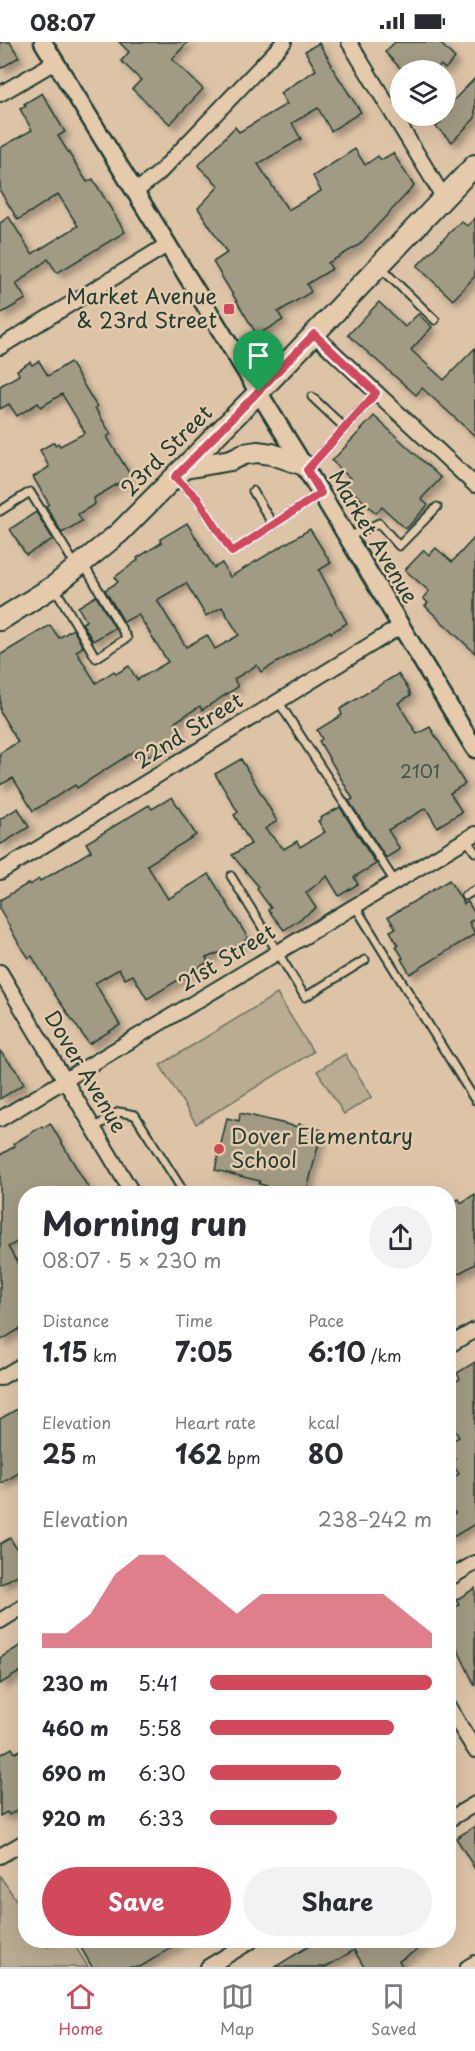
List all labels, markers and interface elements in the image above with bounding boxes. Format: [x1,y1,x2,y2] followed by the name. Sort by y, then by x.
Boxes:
[30,5,95,38] text: 08:07
[390,60,456,126] map controls
[390,60,456,126] button: layers
[66,279,217,335] place label: Market Avenue & 23rd Street
[222,302,236,316] marker: Market Avenue & 23rd Street
[233,330,284,392] pin
[242,339,275,372] icon: arrive
[112,396,219,503] street label: 23rd Street
[322,463,427,609] street label: Market Avenue
[127,683,248,775] street label: 22nd Street
[400,757,440,784] house number: 2101
[171,915,281,998] street label: 21st Street
[37,1004,136,1138] street label: Dover Avenue
[231,1119,413,1175] place label: Dover Elementary School
[212,1142,226,1156] marker: Dover Elementary School
[42,1197,247,1247] text: Morning run
[369,1206,432,1269] button: share
[42,1245,221,1275] text: 08:07 · 5 × 230 m
[42,1308,109,1332] text: Distance
[175,1308,213,1332] text: Time
[308,1308,344,1332] text: Pace
[42,1332,88,1371] text: 1.15
[175,1332,233,1371] text: 7:05
[308,1332,366,1371] text: 6:10
[88,1343,117,1367] text: km
[366,1343,401,1367] text: /km
[42,1410,111,1434] text: Elevation
[175,1410,256,1434] text: Heart rate
[308,1410,340,1434] text: kcal
[42,1434,77,1473] text: 25
[175,1434,222,1473] text: 162
[308,1434,344,1473] text: 80
[77,1445,96,1469] text: m
[222,1445,260,1469] text: bpm
[42,1504,128,1534] text: Elevation
[318,1504,432,1534] text: 238–242 m
[42,1668,108,1698] text: 230 m
[138,1668,178,1698] text: 5:41
[42,1713,109,1743] text: 460 m
[138,1713,182,1743] text: 5:58
[42,1758,106,1788] text: 690 m
[138,1758,186,1788] text: 6:30
[42,1803,106,1833] text: 920 m
[138,1803,184,1833] text: 6:33
[42,1867,231,1936] button: Save
[243,1867,432,1936] button: Share
[58,1980,103,2040] tab: Home
[220,1980,254,2040] tab: Map
[371,1980,417,2040] tab: Saved

